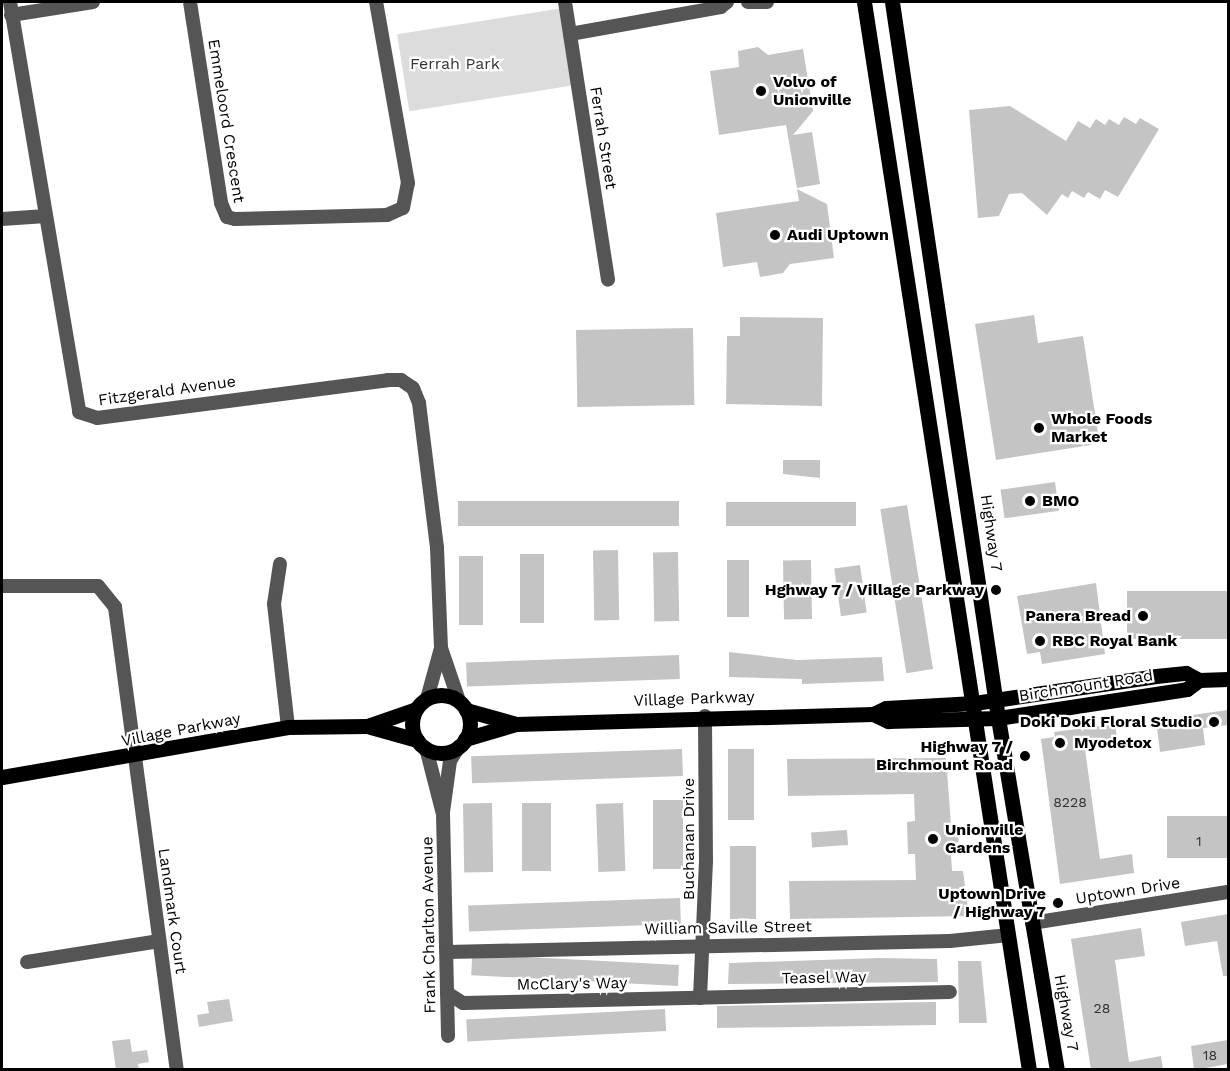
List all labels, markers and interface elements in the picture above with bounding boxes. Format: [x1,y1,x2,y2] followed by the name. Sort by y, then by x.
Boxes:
[204,38,248,204] street label: Emmeloord Crescent
[410,54,500,74] park label: Ferrah Park
[773,72,852,110] place label: Volvo of Unionville
[754,84,768,98] marker: Volvo of Unionville
[585,85,621,191] street label: Ferrah Street
[787,225,889,245] place label: Audi Uptown
[768,228,782,242] marker: Audi Uptown
[97,372,237,410] street label: Fitzgerald Avenue
[1051,409,1152,447] place label: Whole Foods Market
[1032,421,1046,435] marker: Whole Foods Market
[1042,491,1079,511] place label: BMO
[976,493,1006,573] street label: Highway 7
[1023,494,1037,508] marker: BMO
[763,580,984,600] place label: Hghway 7 / Village Parkway
[989,583,1003,597] marker: Hghway 7 / Village Parkway
[1025,606,1131,626] place label: Panera Bread
[1136,609,1150,623] marker: Panera Bread
[1052,631,1177,651] place label: RBC Royal Bank
[1033,634,1047,648] marker: RBC Royal Bank
[1018,666,1154,706] street label: Birchmount Road
[633,687,755,711] street label: Village Parkway
[120,709,242,751] street label: Village Parkway
[1020,712,1202,732] place label: Doki Doki Floral Studio
[1207,715,1221,729] marker: Doki Doki Floral Studio
[1074,733,1152,753] place label: Myodetox
[1051,734,1069,752] marker: Myodetox
[876,737,1013,775] place label: Highway 7 / Birchmount Road
[1018,749,1032,763] marker: Highway 7 / Birchmount Road
[679,778,699,900] street label: Buchanan Drive
[1053,794,1087,810] house number: 8228
[945,820,1024,858] place label: Unionville Gardens
[926,832,940,846] marker: Unionville Gardens
[1196,833,1202,849] house number: 1
[418,836,440,1014] street label: Frank Charlton Avenue
[154,847,190,975] street label: Landmark Court
[1074,873,1182,909] street label: Uptown Drive
[938,884,1046,922] place label: Uptown Drive / Highway 7
[1051,896,1065,910] marker: Uptown Drive / Highway 7
[644,917,812,939] street label: William Saville Street
[781,968,867,988] street label: Teasel Way
[516,973,628,995] street label: McClary's Way
[1050,973,1082,1053] street label: Highway 7
[1094,1000,1110,1016] house number: 28
[1203,1047,1217,1063] house number: 18

